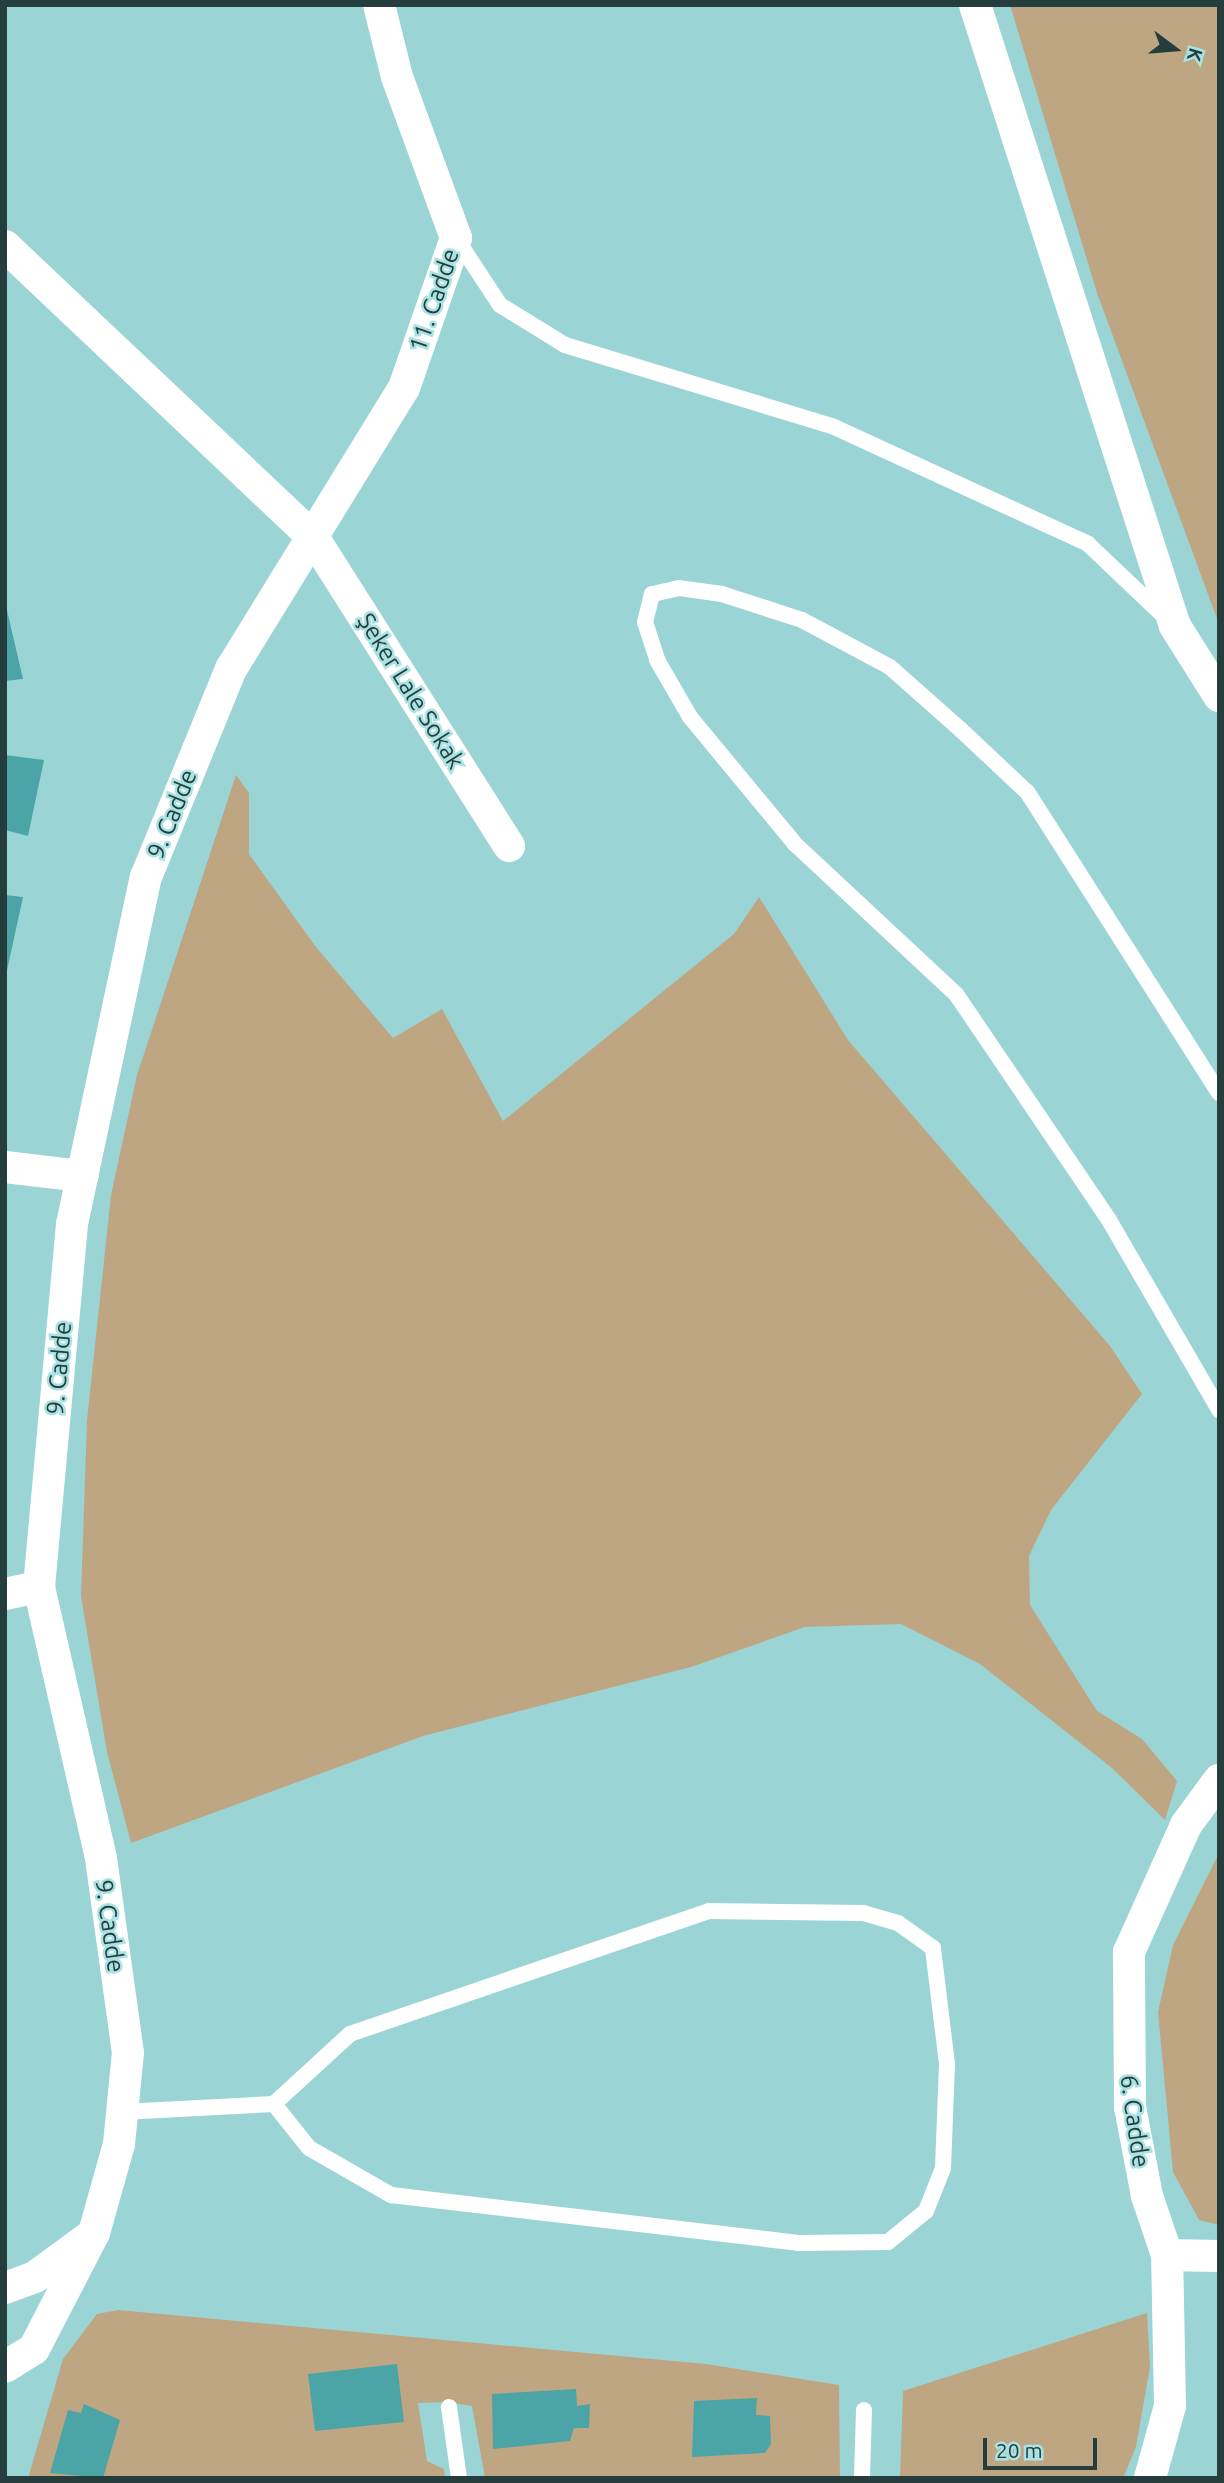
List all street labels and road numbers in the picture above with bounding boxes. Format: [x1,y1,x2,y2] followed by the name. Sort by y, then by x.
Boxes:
[403,245,465,355] street label: 11. Cadde
[352,608,470,774] street label: Şeker Lale Sokak
[141,765,203,863] street label: 9. Cadde
[41,1320,77,1416] street label: 9. Cadde
[89,1878,131,1974] street label: 9. Cadde
[1114,2073,1156,2169] street label: 6. Cadde

